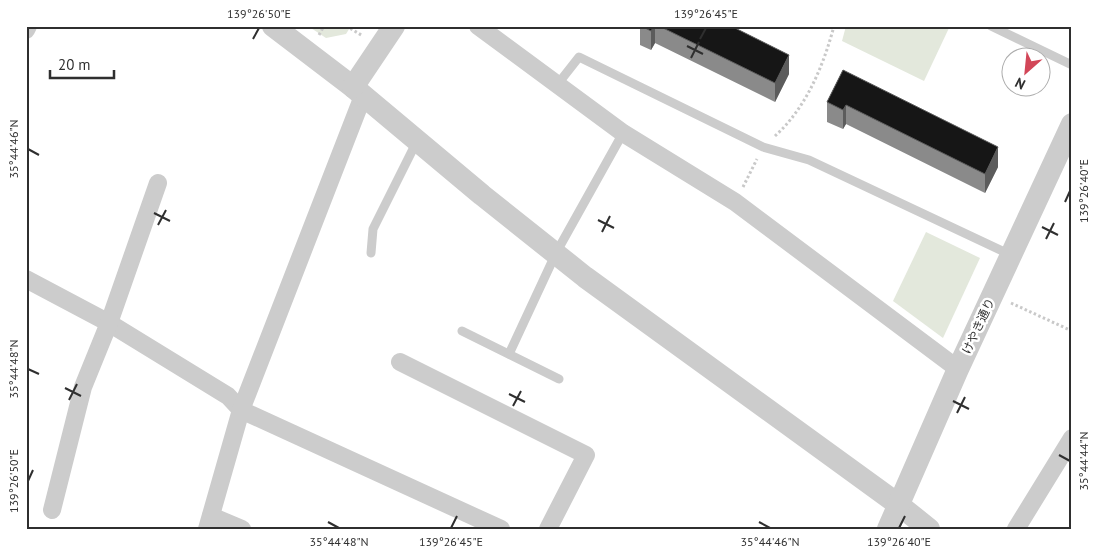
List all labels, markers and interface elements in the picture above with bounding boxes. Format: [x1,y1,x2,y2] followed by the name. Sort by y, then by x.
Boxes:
[227,6,291,21] text: 139°26'50"E
[674,6,738,21] text: 139°26'45"E
[50,48,114,80] scale bar
[1000,48,1050,98] north arrow
[58,55,91,74] text: 20 m
[1012,73,1028,94] text: N
[6,119,21,179] text: 35°44'46"N
[1076,159,1091,223] text: 139°26'40"E
[959,296,997,356] street label: けやき通り
[6,339,21,399] text: 35°44'48"N
[1076,431,1091,491] text: 35°44'44"N
[6,449,21,513] text: 139°26'50"E
[309,534,369,549] text: 35°44'48"N
[419,534,483,549] text: 139°26'45"E
[740,534,800,549] text: 35°44'46"N
[867,534,931,549] text: 139°26'40"E

